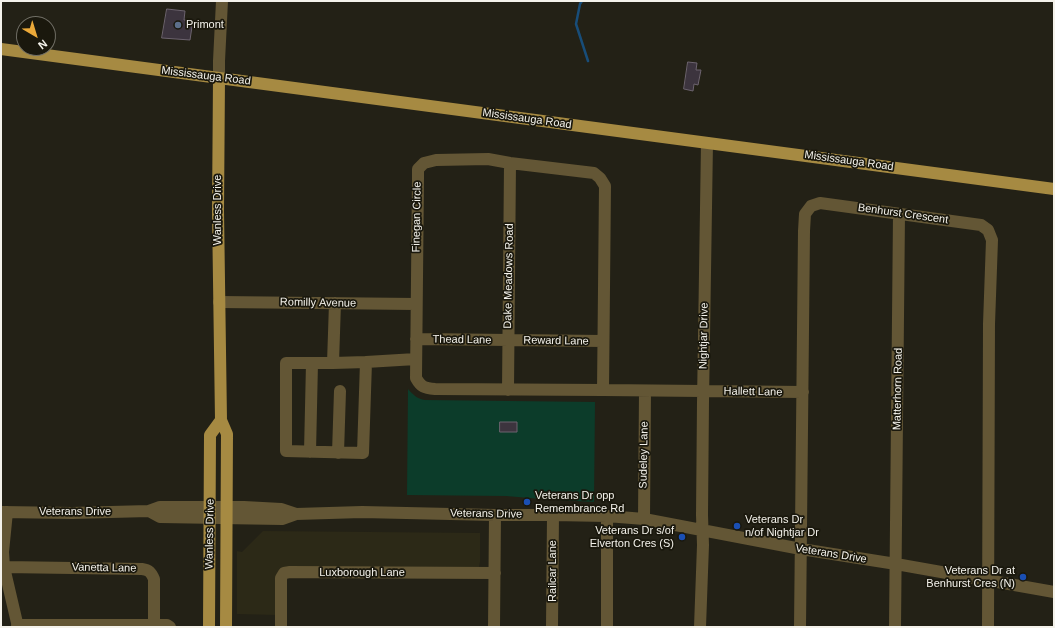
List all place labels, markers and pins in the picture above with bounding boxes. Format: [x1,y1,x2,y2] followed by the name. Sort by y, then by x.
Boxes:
[186,18,224,32] place label: Primont
[173,20,183,30] marker: Primont
[535,489,624,515] place label: Veterans Dr opp Remembrance Rd
[522,497,532,507] marker: Veterans Dr opp Remembrance Rd
[745,513,819,539] place label: Veterans Dr n/of Nightjar Dr
[732,521,742,531] marker: Veterans Dr n/of Nightjar Dr
[590,524,674,550] place label: Veterans Dr s/of Elverton Cres (S)
[677,532,687,542] marker: Veterans Dr s/of Elverton Cres (S)
[926,564,1015,590] place label: Veterans Dr at Benhurst Cres (N)
[1018,572,1028,582] marker: Veterans Dr at Benhurst Cres (N)

